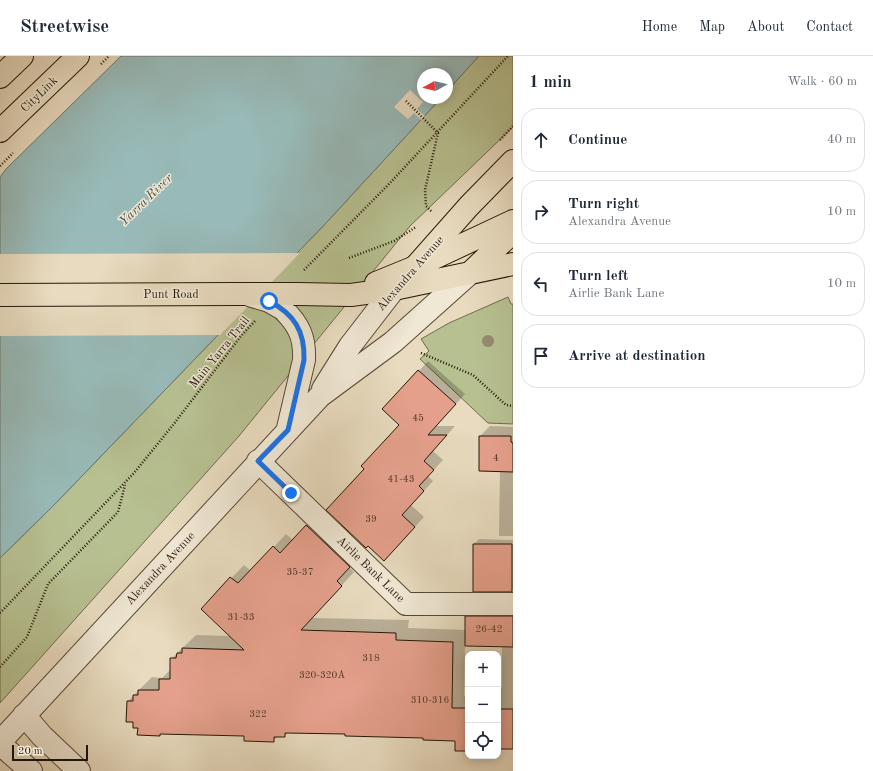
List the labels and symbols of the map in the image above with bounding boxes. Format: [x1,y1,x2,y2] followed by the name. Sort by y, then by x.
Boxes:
[417,68,453,104] north arrow
[19,74,60,115] street label: CityLink
[117,171,175,228] water label: Yarra River
[375,233,447,314] street label: Alexandra Avenue
[143,289,199,301] street label: Punt Road
[260,292,278,310] route start
[187,315,252,391] street label: Main Yarra Trail
[412,413,424,423] house number: 45
[493,453,499,463] house number: 4
[388,474,414,484] house number: 41-43
[282,484,300,502] route end
[365,514,377,524] house number: 39
[124,529,198,608] street label: Alexandra Avenue
[334,535,407,605] street label: Airlie Bank Lane
[287,567,313,577] house number: 35-37
[228,612,254,622] house number: 31-33
[476,624,502,634] house number: 26-42
[362,653,380,663] house number: 318
[299,670,345,680] house number: 320-320A
[411,695,449,705] house number: 310-316
[249,709,267,719] house number: 322
[12,743,88,762] scale bar

